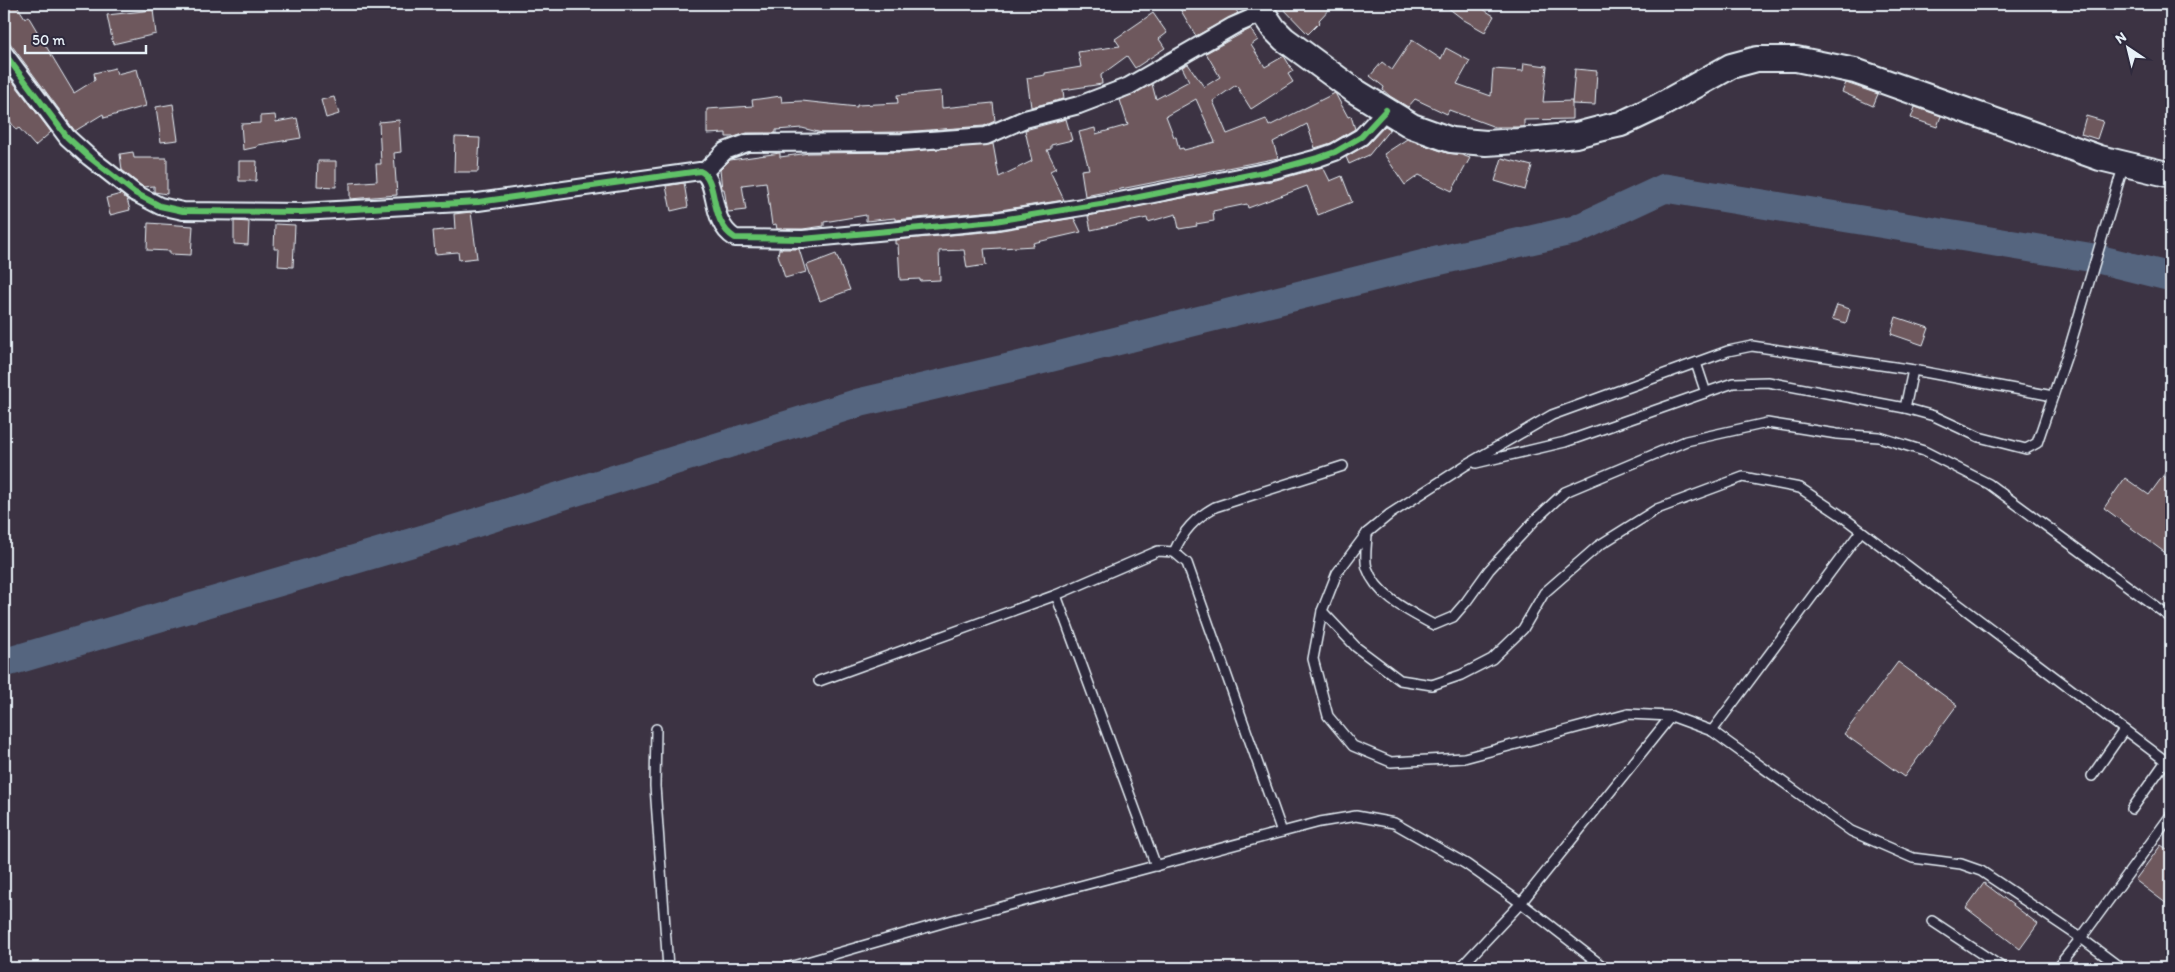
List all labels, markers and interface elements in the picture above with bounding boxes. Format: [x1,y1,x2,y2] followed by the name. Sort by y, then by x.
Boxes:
[25,22,146,54] scale bar
[2102,22,2152,72] north arrow
[2112,28,2130,47] text: N
[32,31,65,49] text: 50 m

